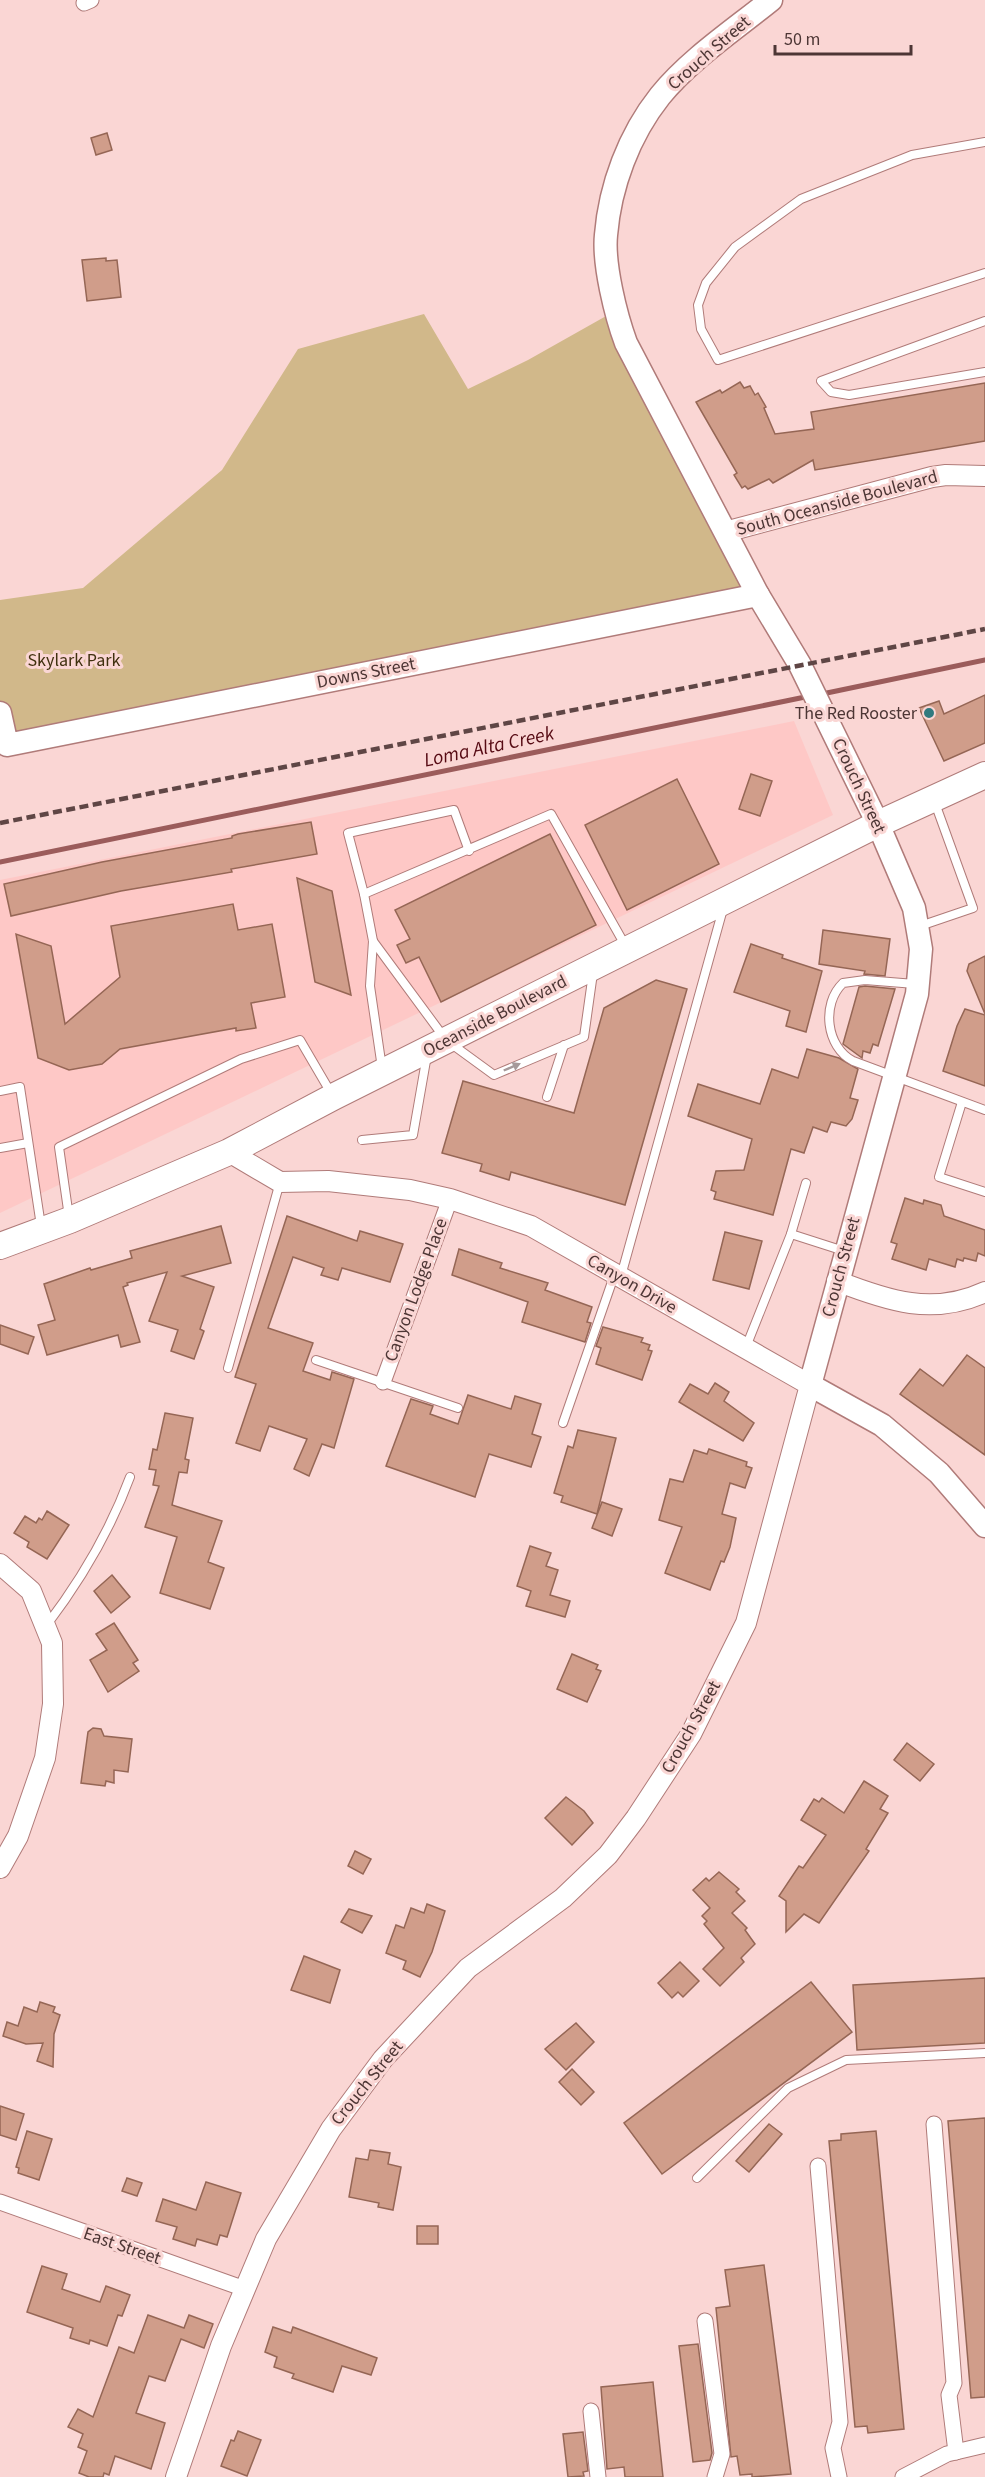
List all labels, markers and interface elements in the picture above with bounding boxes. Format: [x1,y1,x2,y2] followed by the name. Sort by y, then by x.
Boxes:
[662,10,756,96] street label: Crouch Street
[775,18,912,56] scale bar
[784,27,820,52] text: 50 m
[734,464,940,542] street label: South Oceanside Boulevard
[28,648,121,673] park label: Skylark Park
[315,651,417,695] street label: Downs Street
[795,701,918,726] place label: The Red Rooster
[922,706,936,720] marker: The Red Rooster
[421,719,557,774] water label: Loma Alta Creek
[826,734,892,838] street label: Crouch Street
[419,969,571,1063] street label: Oceanside Boulevard
[504,1063,521,1072] one-way arrow
[816,1214,866,1320] street label: Crouch Street
[378,1215,454,1365] street label: Canyon Lodge Place
[583,1248,682,1320] street label: Canyon Drive
[655,1676,727,1778] street label: Crouch Street
[325,2035,409,2131] street label: Crouch Street
[80,2221,164,2271] street label: East Street

